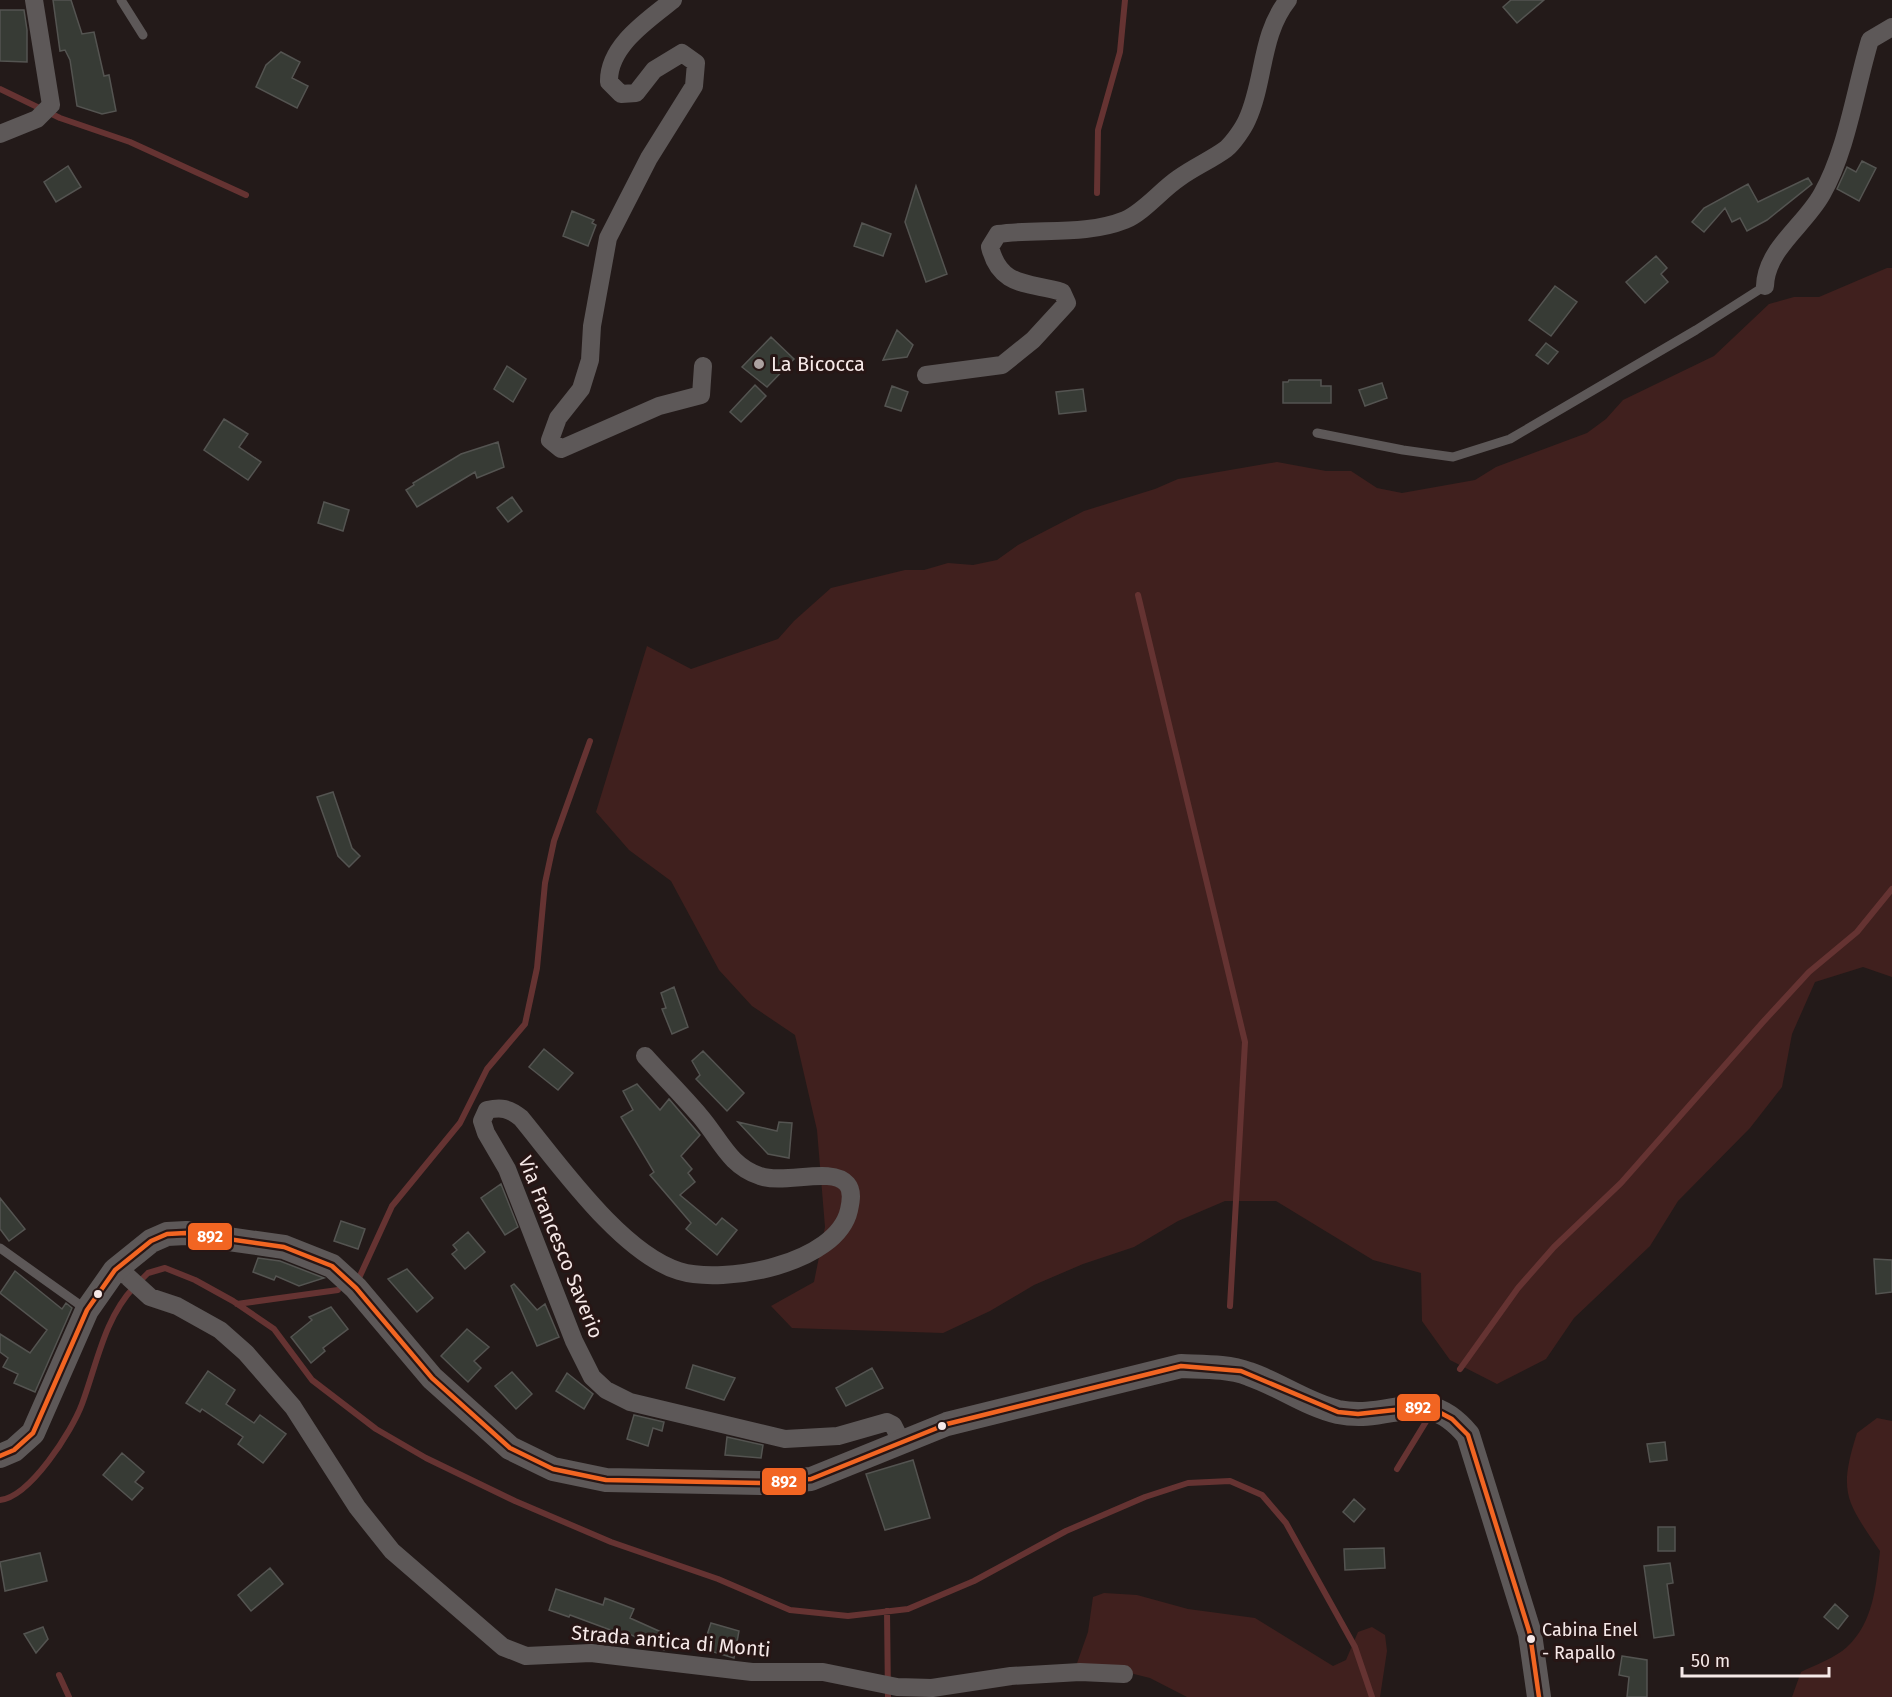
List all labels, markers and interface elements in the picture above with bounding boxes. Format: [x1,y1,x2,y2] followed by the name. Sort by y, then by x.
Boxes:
[771,352,865,376] place label: La Bicocca
[752,357,766,371] marker: La Bicocca
[513,1152,609,1342] street label: Via Francesco Saverio
[187,1222,233,1251] line badge: 892
[197,1227,223,1246] text: 892
[92,1288,104,1300] unlabelled marker
[1396,1393,1441,1422] line badge: 892
[1405,1398,1431,1417] text: 892
[936,1420,948,1432] unlabelled marker
[761,1467,807,1496] line badge: 892
[771,1472,797,1491] text: 892
[1542,1619,1638,1664] place label: Cabina Enel - Rapallo
[570,1620,772,1662] street label: Strada antica di Monti
[1525,1633,1537,1645] marker: Cabina Enel - Rapallo
[1682,1640,1829,1678] scale bar
[1691,1650,1730,1672] text: 50 m

